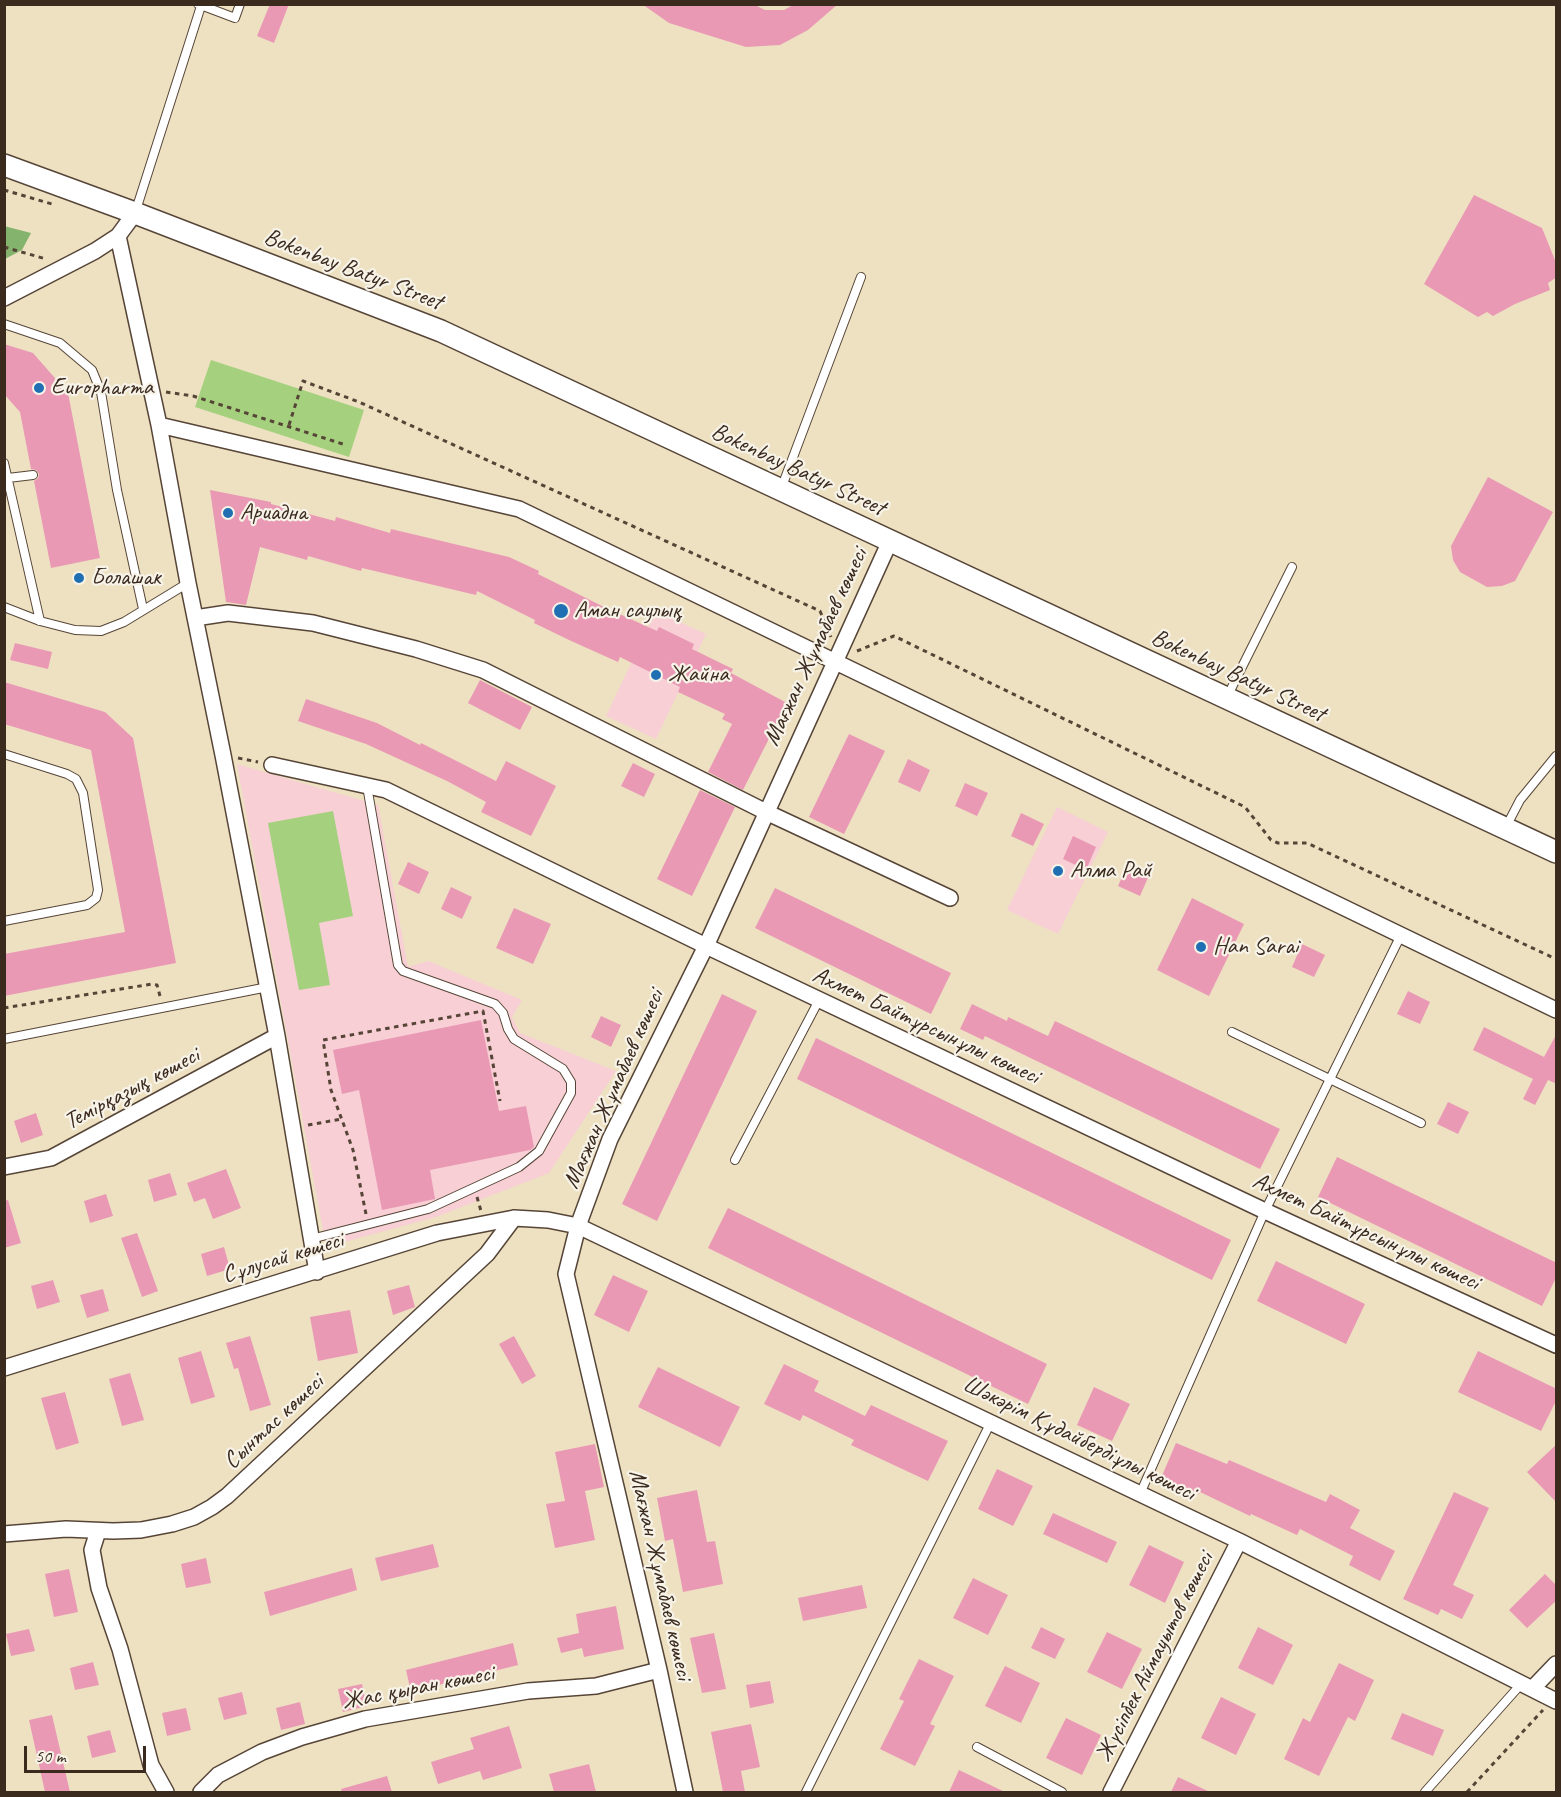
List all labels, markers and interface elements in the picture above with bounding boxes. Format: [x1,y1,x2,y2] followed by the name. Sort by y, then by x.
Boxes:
[260,223,446,317] street label: Bokenbay Batyr Street
[51,374,153,402] place label: Europharma
[32,381,46,395] marker: Europharma
[707,417,889,523] street label: Bokenbay Batyr Street
[240,499,307,527] place label: Ариадна
[221,506,235,520] marker: Ариадна
[758,544,874,750] street label: Мағжан Жұмабаев көшесі
[91,564,161,592] place label: Болашак
[72,571,86,585] marker: Болашак
[574,597,681,625] place label: Аман саулық
[552,602,570,620] marker: Аман саулық
[1147,623,1329,729] street label: Bokenbay Batyr Street
[668,661,729,689] place label: Жайна
[649,668,663,682] marker: Жайна
[1070,857,1151,885] place label: Алма Рай
[1051,864,1065,878] marker: Алма Рай
[1213,933,1298,961] place label: Han Sarai
[1194,940,1208,954] marker: Han Sarai
[808,961,1044,1091] street label: Ахмет Байтұрсынұлы көшесі
[557,985,671,1193] street label: Мағжан Жұмабаев көшесі
[59,1041,205,1137] street label: Темірқазық көшесі
[1248,1167,1484,1297] street label: Ахмет Байтұрсынұлы көшесі
[219,1226,347,1290] street label: Сұлусай көшесі
[218,1368,330,1476] street label: Сынтас көшесі
[958,1370,1200,1508] street label: Шәкәрім Құдайбердіұлы көшесі
[622,1467,698,1683] street label: Мағжан Жұмабаев көшесі
[1090,1547,1220,1767] street label: Жүсіпбек Аймауытов көшесі
[340,1659,496,1717] street label: Жас қыран көшесі
[27,1734,148,1772] scale bar
[35,1745,66,1767] text: 50 m

